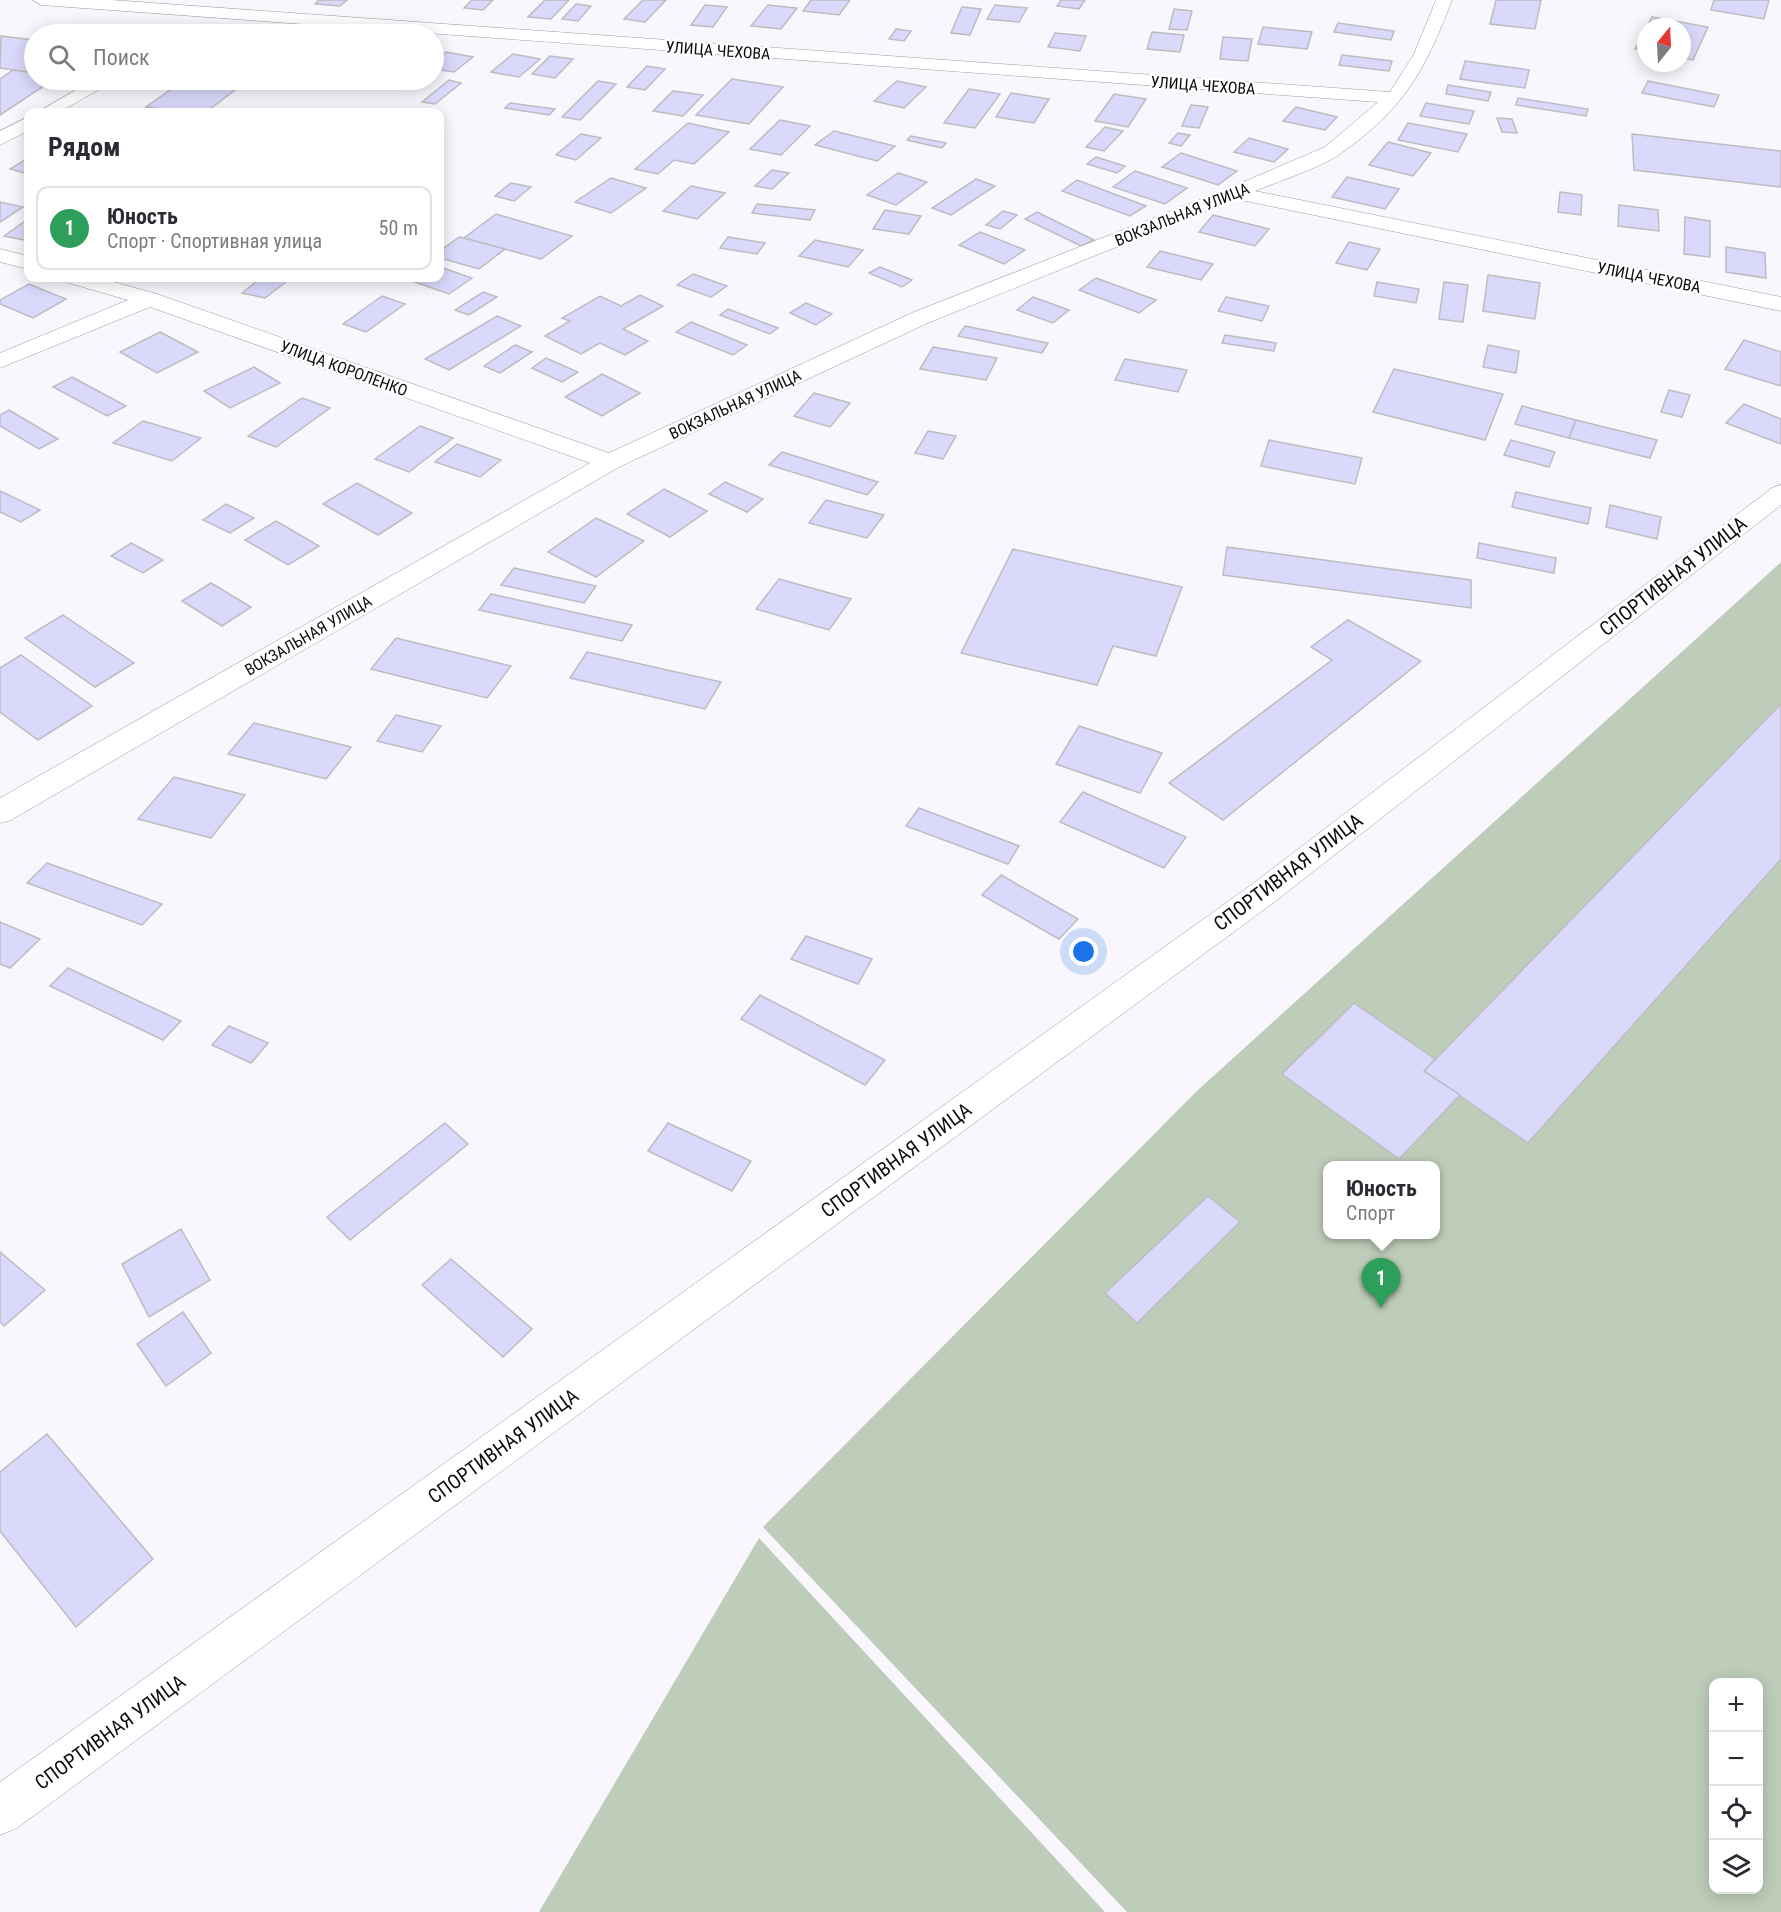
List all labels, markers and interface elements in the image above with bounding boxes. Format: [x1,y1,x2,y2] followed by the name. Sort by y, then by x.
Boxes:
[1637,18,1691,72] north arrow
[24,24,444,90] search box
[665,37,771,64] street label: УЛИЦА ЧЕХОВА
[45,41,78,74] icon: search
[93,45,150,70] text: Поиск
[1150,72,1256,99] street label: УЛИЦА ЧЕХОВА
[48,132,120,162] text: Рядом
[1112,179,1252,250] street label: ВОКЗАЛЬНАЯ УЛИЦА
[107,204,178,229] text: Юность
[64,216,75,240] text: 1
[379,216,418,240] text: 50 m
[107,229,322,253] text: Спорт · Спортивная улица
[1595,258,1702,297] street label: УЛИЦА ЧЕХОВА
[278,337,410,400] street label: УЛИЦА КОРОЛЕНКО
[666,366,804,443] street label: ВОКЗАЛЬНАЯ УЛИЦА
[1595,511,1752,641] street label: СПОРТИВНАЯ УЛИЦА
[241,591,375,679] street label: ВОКЗАЛЬНАЯ УЛИЦА
[1209,808,1368,936] street label: СПОРТИВНАЯ УЛИЦА
[1069,937,1098,966] your location
[816,1097,976,1223] street label: СПОРТИВНАЯ УЛИЦА
[1323,1161,1440,1239] popup
[1346,1176,1417,1201] text: Юность
[1346,1201,1395,1225] text: Спорт
[1362,1258,1400,1308] pin: 1
[423,1383,583,1509] street label: СПОРТИВНАЯ УЛИЦА
[30,1669,190,1795] street label: СПОРТИВНАЯ УЛИЦА
[1709,1678,1763,1894] map controls
[1709,1678,1763,1732] button: +
[1709,1732,1763,1786] button: −
[1709,1786,1763,1840] button: locate
[1709,1840,1763,1894] button: layers

